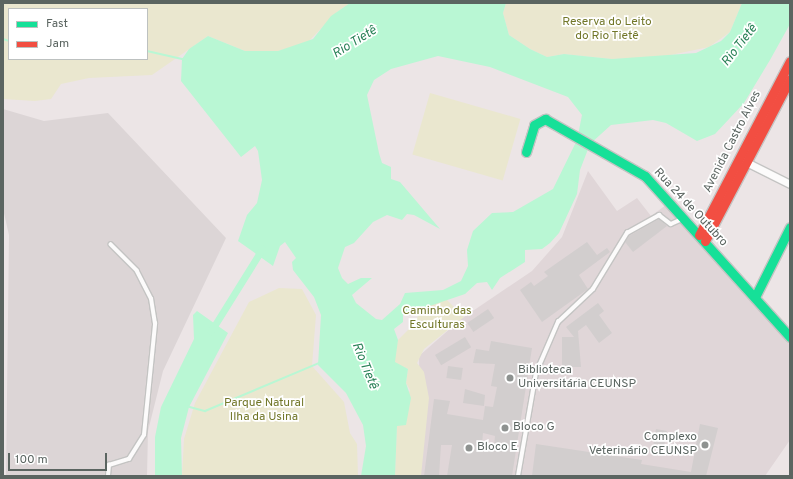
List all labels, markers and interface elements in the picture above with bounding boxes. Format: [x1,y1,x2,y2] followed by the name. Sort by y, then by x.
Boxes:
[8,8,148,60] legend
[46,16,68,32] text: Fast
[562,16,652,44] park label: Reserva do Leito do Rio Tietê
[719,22,761,70] water label: Rio Tietê
[330,23,380,63] water label: Rio Tietê
[46,36,69,52] text: Jam
[701,88,765,196] street label: Avenida Castro Alves
[650,166,730,250] street label: Rua 24 de Outubro
[402,305,472,333] park label: Caminho das Esculturas
[347,340,381,392] water label: Rio Tietê
[518,364,636,392] place label: Biblioteca Universitária CEUNSP
[505,373,515,383] marker: Biblioteca Universitária CEUNSP
[224,397,304,425] park label: Parque Natural Ilha da Usina
[513,421,555,435] place label: Bloco G
[500,423,510,433] marker: Bloco G
[589,431,697,459] place label: Complexo Veterinário CEUNSP
[700,440,710,450] marker: Complexo Veterinário CEUNSP
[477,441,518,455] place label: Bloco E
[464,443,474,453] marker: Bloco E
[10,445,109,471] scale bar
[15,452,48,468] text: 100 m

